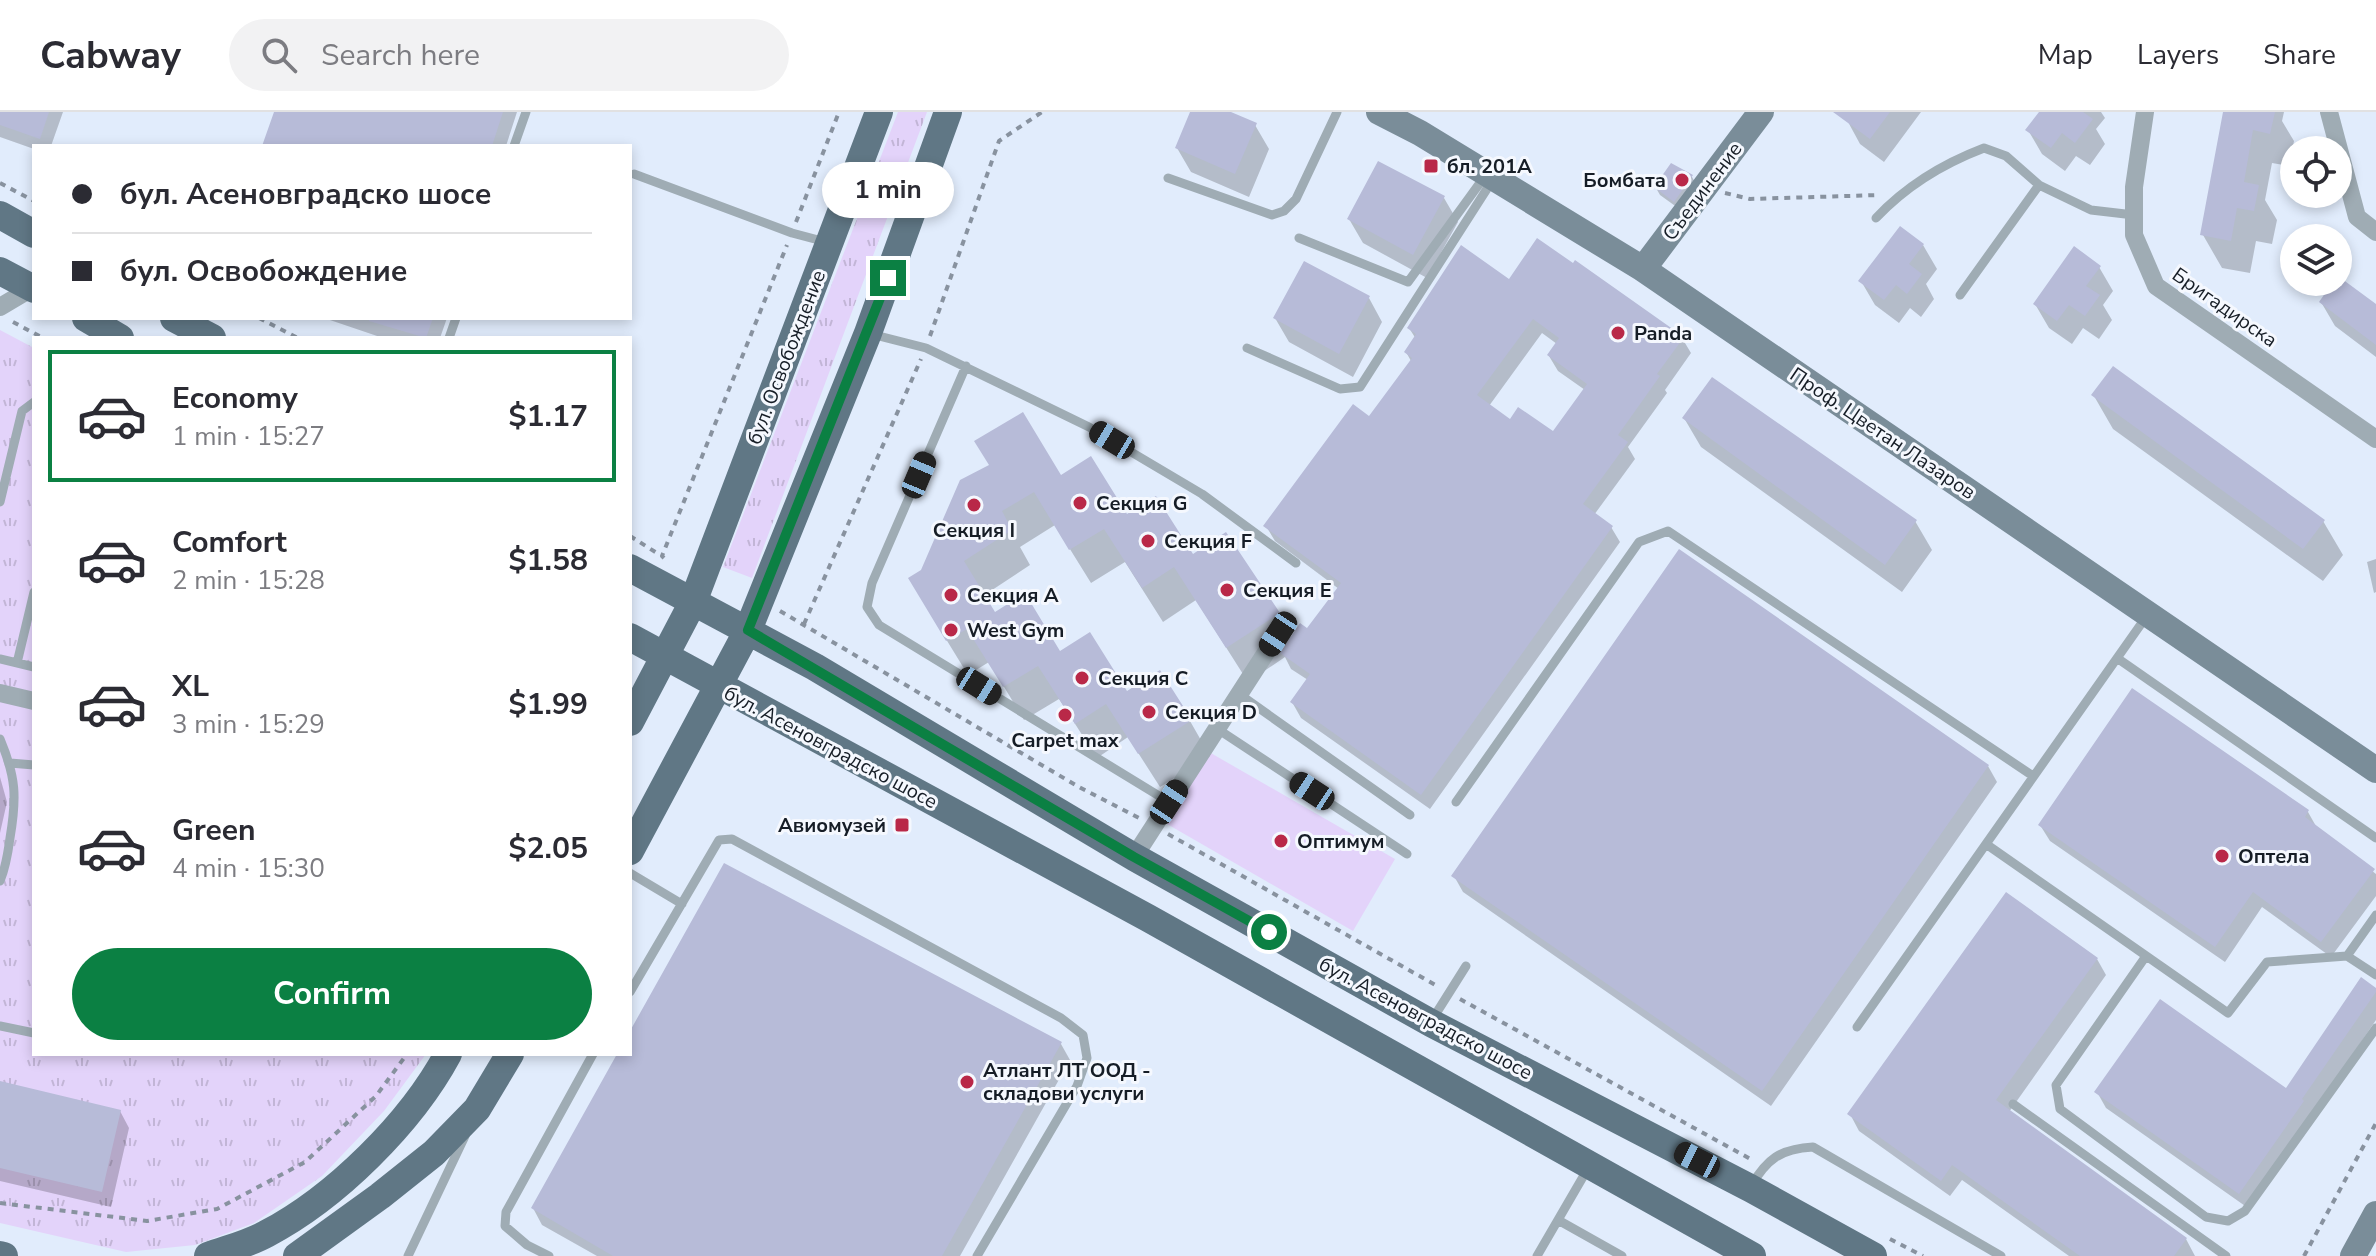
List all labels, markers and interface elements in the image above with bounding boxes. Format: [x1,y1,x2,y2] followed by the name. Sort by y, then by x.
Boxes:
[229,19,789,91] search box
[40,30,181,81] text: Cabway
[257,33,301,77] icon: search
[321,35,480,76] text: Search here
[2038,36,2093,74] text: Map
[2137,36,2219,74] text: Layers
[2263,36,2336,74] text: Share
[1656,136,1748,246] street label: Съединение
[2280,136,2352,296] map controls
[2280,136,2352,208] button: locate
[1447,153,1532,180] place label: бл. 201А
[1422,157,1440,175] marker: бл. 201А
[822,162,954,218] callout: 1 min
[1583,167,1666,194] place label: Бомбата
[1673,171,1691,189] marker: Бомбата
[854,172,922,207] text: 1 min
[120,174,491,215] text: бул. Асеновградско шосе
[2280,224,2352,296] button: layers
[120,251,408,292] text: бул. Освобождение
[870,260,906,296] route end
[2167,261,2283,354] street label: Бригадирска
[741,266,832,448] street label: бул. Освобождение
[1634,320,1692,347] place label: Panda
[1609,324,1627,342] marker: Panda
[1785,361,1981,506] street label: Проф. Цветан Лазаров
[172,378,298,419] text: Economy
[76,380,148,452] icon: car
[509,396,588,437] text: $1.17
[1085,417,1139,463] car
[172,419,325,454] text: 1 min · 15:27
[899,448,939,502] car
[1096,490,1188,517] place label: Секция G
[1071,494,1089,512] marker: Секция G
[965,496,983,514] marker: Секция I
[933,517,1015,544] place label: Секция I
[172,522,287,563] text: Comfort
[76,524,148,596] icon: car
[1164,528,1252,555] place label: Секция F
[1139,532,1157,550] marker: Секция F
[509,540,588,581] text: $1.58
[172,563,325,598] text: 2 min · 15:28
[1243,577,1332,604] place label: Секция E
[1218,581,1236,599] marker: Секция E
[967,582,1059,609] place label: Секция A
[942,586,960,604] marker: Секция A
[1255,607,1301,661] car
[967,617,1064,644] place label: West Gym
[942,621,960,639] marker: West Gym
[952,663,1006,709] car
[1098,665,1188,692] place label: Секция C
[172,666,209,707] text: XL
[76,668,148,740] icon: car
[1073,669,1091,687] marker: Секция C
[719,680,942,815] street label: бул. Асеновградско шосе
[509,684,588,725] text: $1.99
[1165,699,1257,726] place label: Секция D
[1140,703,1158,721] marker: Секция D
[1056,706,1074,724] marker: Carpet max
[172,707,325,742] text: 3 min · 15:29
[1011,727,1120,754] place label: Carpet max
[1285,768,1339,814] car
[1146,775,1192,829] car
[172,810,256,851] text: Green
[76,812,148,884] icon: car
[778,812,886,839] place label: Авиомузей
[893,816,911,834] marker: Авиомузей
[509,828,588,869] text: $2.05
[1297,828,1385,855] place label: Оптимум
[1272,832,1290,850] marker: Оптимум
[2238,843,2309,870] place label: Оптела
[2213,847,2231,865] marker: Оптела
[172,851,325,886] text: 4 min · 15:30
[1251,914,1287,950] route start
[72,948,592,1040] button: Confirm
[1314,951,1537,1086] street label: бул. Асеновградско шосе
[983,1057,1151,1107] place label: Атлант ЛТ ООД - складови услуги
[958,1073,976,1091] marker: Атлант ЛТ ООД - складови услуги
[1670,1138,1724,1182] car

